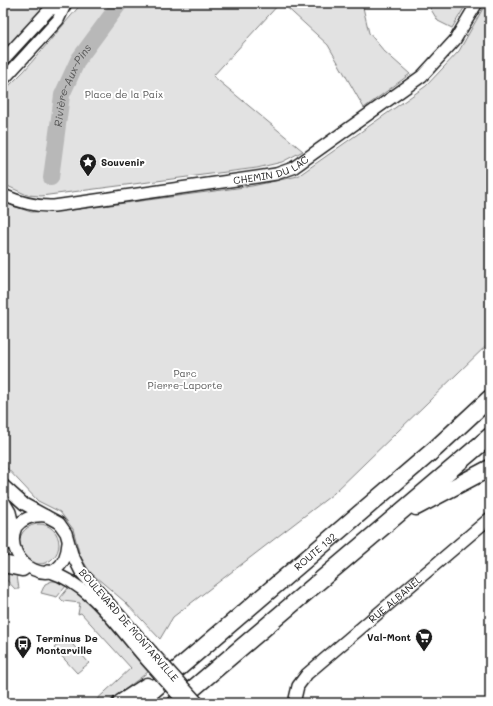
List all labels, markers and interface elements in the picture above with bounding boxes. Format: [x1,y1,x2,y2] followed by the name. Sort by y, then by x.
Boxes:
[50,41,94,128] water label: Rivière-Aux-Pins
[85,87,163,101] park label: Place de la Paix
[78,152,98,177] place icon: Souvenir
[232,152,311,187] street label: CHEMIN DU LAC
[101,155,145,169] place label: Souvenir
[147,366,223,392] park label: Parc Pierre-Laporte
[291,529,339,574] street label: ROUTE 132
[76,566,182,685] street label: BOULEVARD DE MONTARVILLE
[365,572,425,626] street label: RUE ALBANEL
[414,627,434,652] supermarket icon: Val-Mont
[367,630,412,644] place label: Val-Mont
[36,631,98,657] place label: Terminus De Montarville
[13,634,33,659] bus stop icon: Terminus De Montarville

